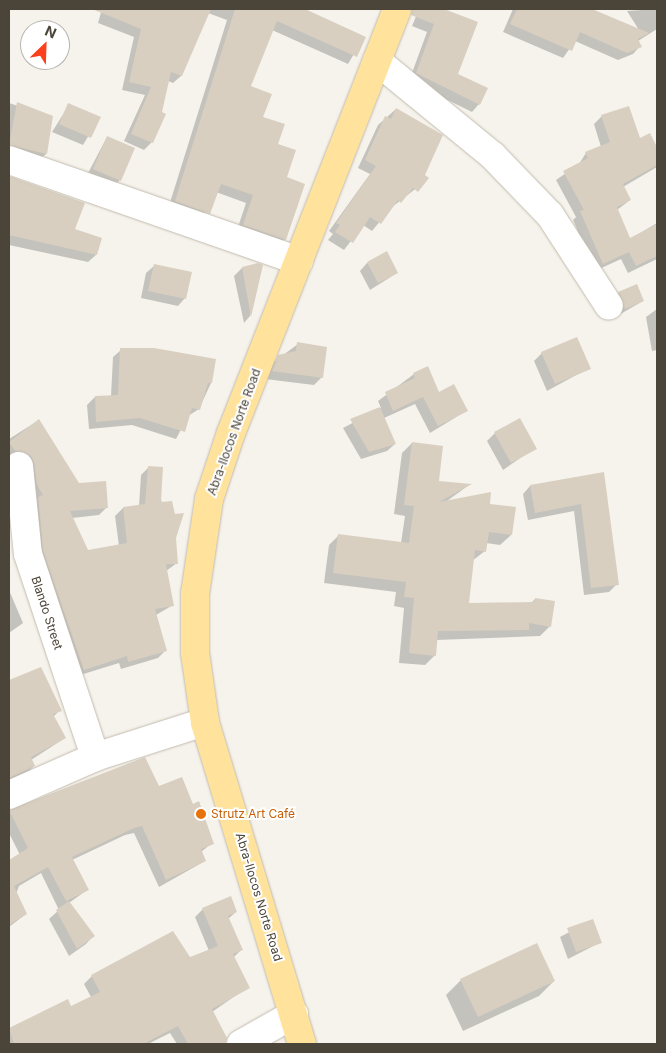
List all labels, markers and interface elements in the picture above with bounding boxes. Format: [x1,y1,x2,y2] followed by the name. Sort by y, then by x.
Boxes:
[20,20,70,70] north arrow
[43,22,59,42] text: N
[204,367,264,497] street label: Abra-Ilocos Norte Road
[28,574,66,652] street label: Blando Street
[211,807,295,821] place label: Strutz Art Café
[195,808,207,820] marker: Strutz Art Café
[233,831,285,963] street label: Abra-Ilocos Norte Road

